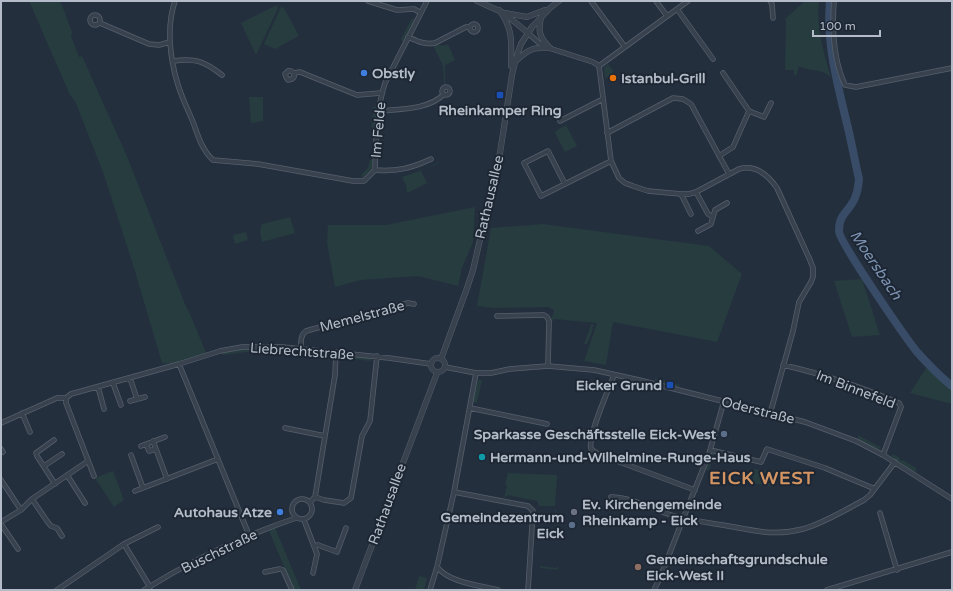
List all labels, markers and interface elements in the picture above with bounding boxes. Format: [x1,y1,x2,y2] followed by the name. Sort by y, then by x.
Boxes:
[813,12,880,38] scale bar
[819,19,856,33] text: 100 m
[372,65,416,82] place label: Obstly
[359,68,369,78] marker: Obstly
[621,70,705,87] place label: Istanbul-Grill
[608,73,618,83] marker: Istanbul-Grill
[495,90,505,100] marker: Rheinkamper Ring
[368,101,389,159] street label: Im Felde
[438,102,562,119] place label: Rheinkamper Ring
[472,154,507,241] street label: Rathausallee
[846,227,906,304] water label: Moersbach
[318,297,407,336] street label: Memelstraße
[249,339,355,364] street label: Liebrechtstraße
[814,367,898,412] street label: Im Binnefeld
[576,377,662,394] place label: Eicker Grund
[665,380,675,390] marker: Eicker Grund
[719,393,796,428] street label: Oderstraße
[474,426,717,443] place label: Sparkasse Geschäftsstelle Eick-West
[719,429,729,439] marker: Sparkasse Geschäftsstelle Eick-West
[490,449,751,466] place label: Hermann-und-Wilhelmine-Runge-Haus
[477,452,487,462] marker: Hermann-und-Wilhelmine-Runge-Haus
[365,461,410,547] street label: Rathausallee
[709,467,815,489] district label: EICK WEST
[582,496,722,529] place label: Ev. Kirchengemeinde Rheinkamp - Eick
[174,504,272,521] place label: Autohaus Atze
[275,507,285,517] marker: Autohaus Atze
[569,507,579,517] marker: Ev. Kirchengemeinde Rheinkamp - Eick
[441,509,564,542] place label: Gemeindezentrum Eick
[567,520,577,530] marker: Gemeindezentrum Eick
[178,526,260,577] street label: Buschstraße
[646,551,828,584] place label: Gemeinschaftsgrundschule Eick-West II
[633,562,643,572] marker: Gemeinschaftsgrundschule Eick-West II

